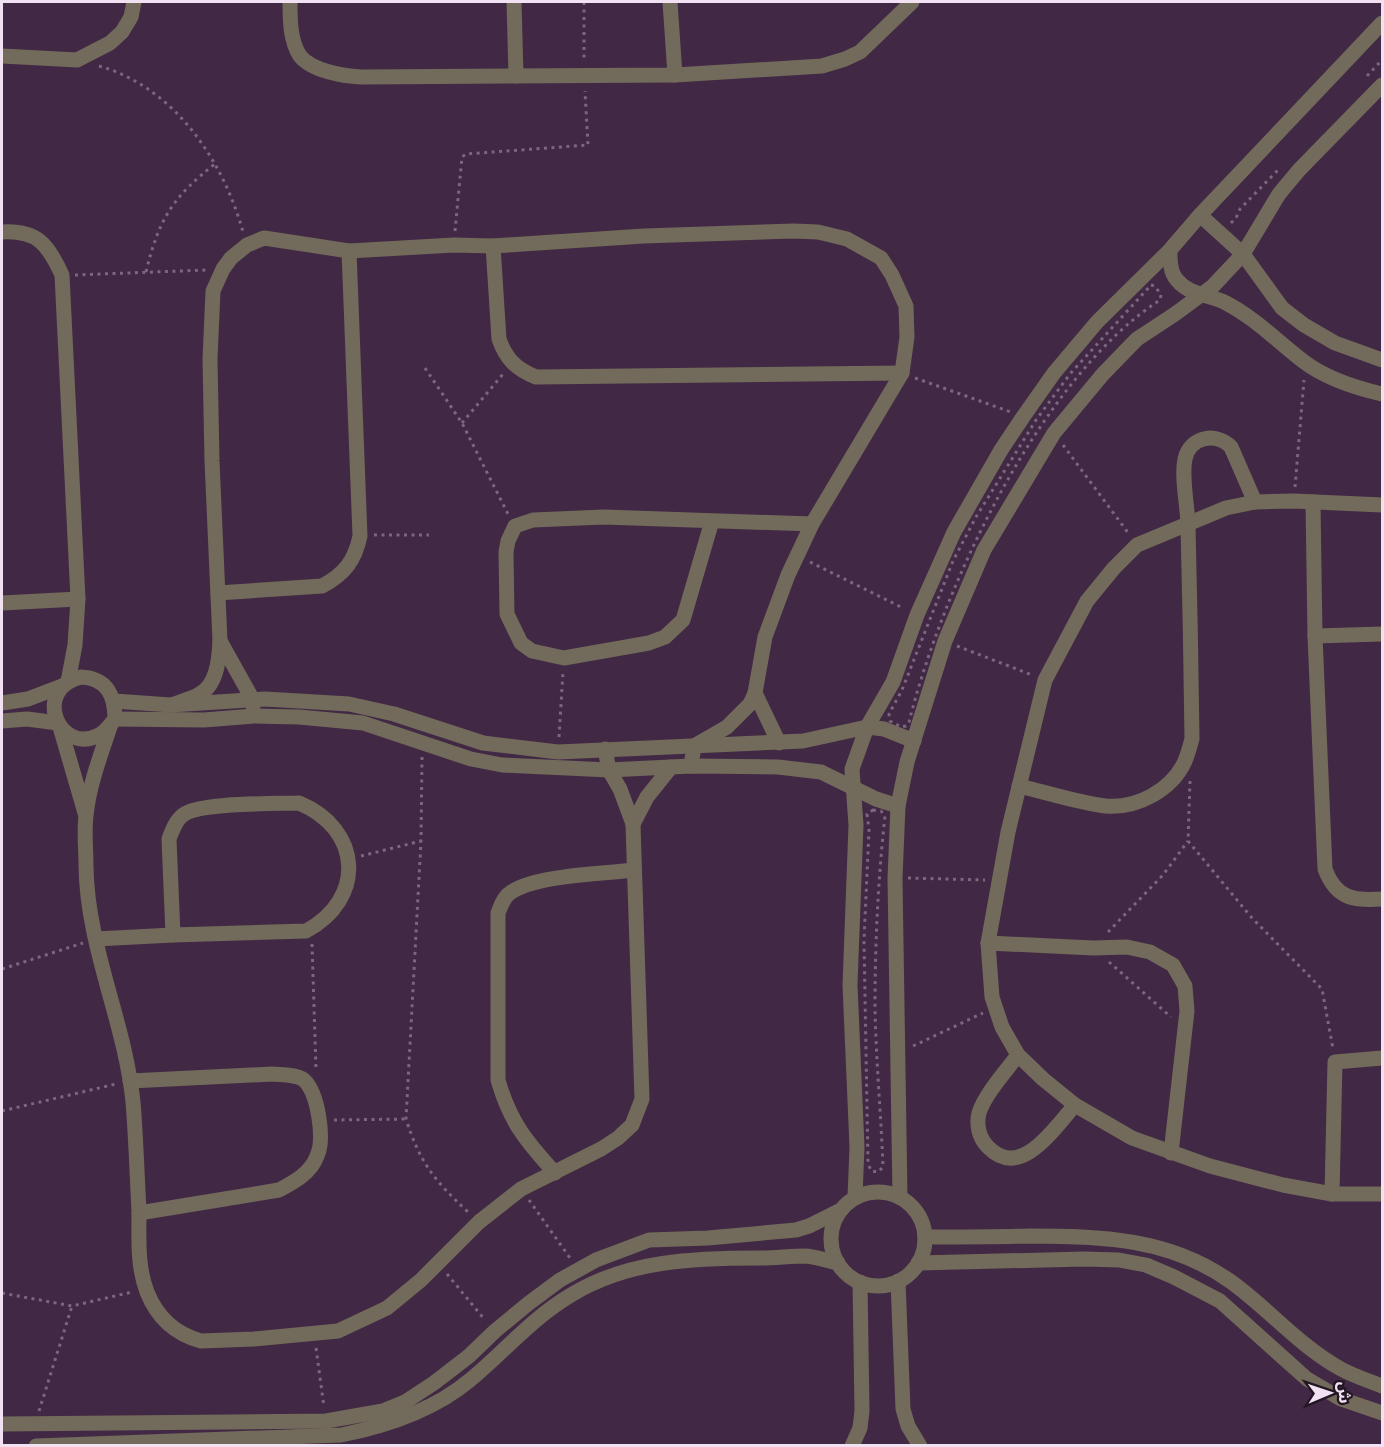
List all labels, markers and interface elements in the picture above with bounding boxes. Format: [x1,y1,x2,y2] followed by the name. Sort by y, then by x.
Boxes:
[1300,1363,1360,1423] north arrow
[1335,1381,1355,1404] text: ش

